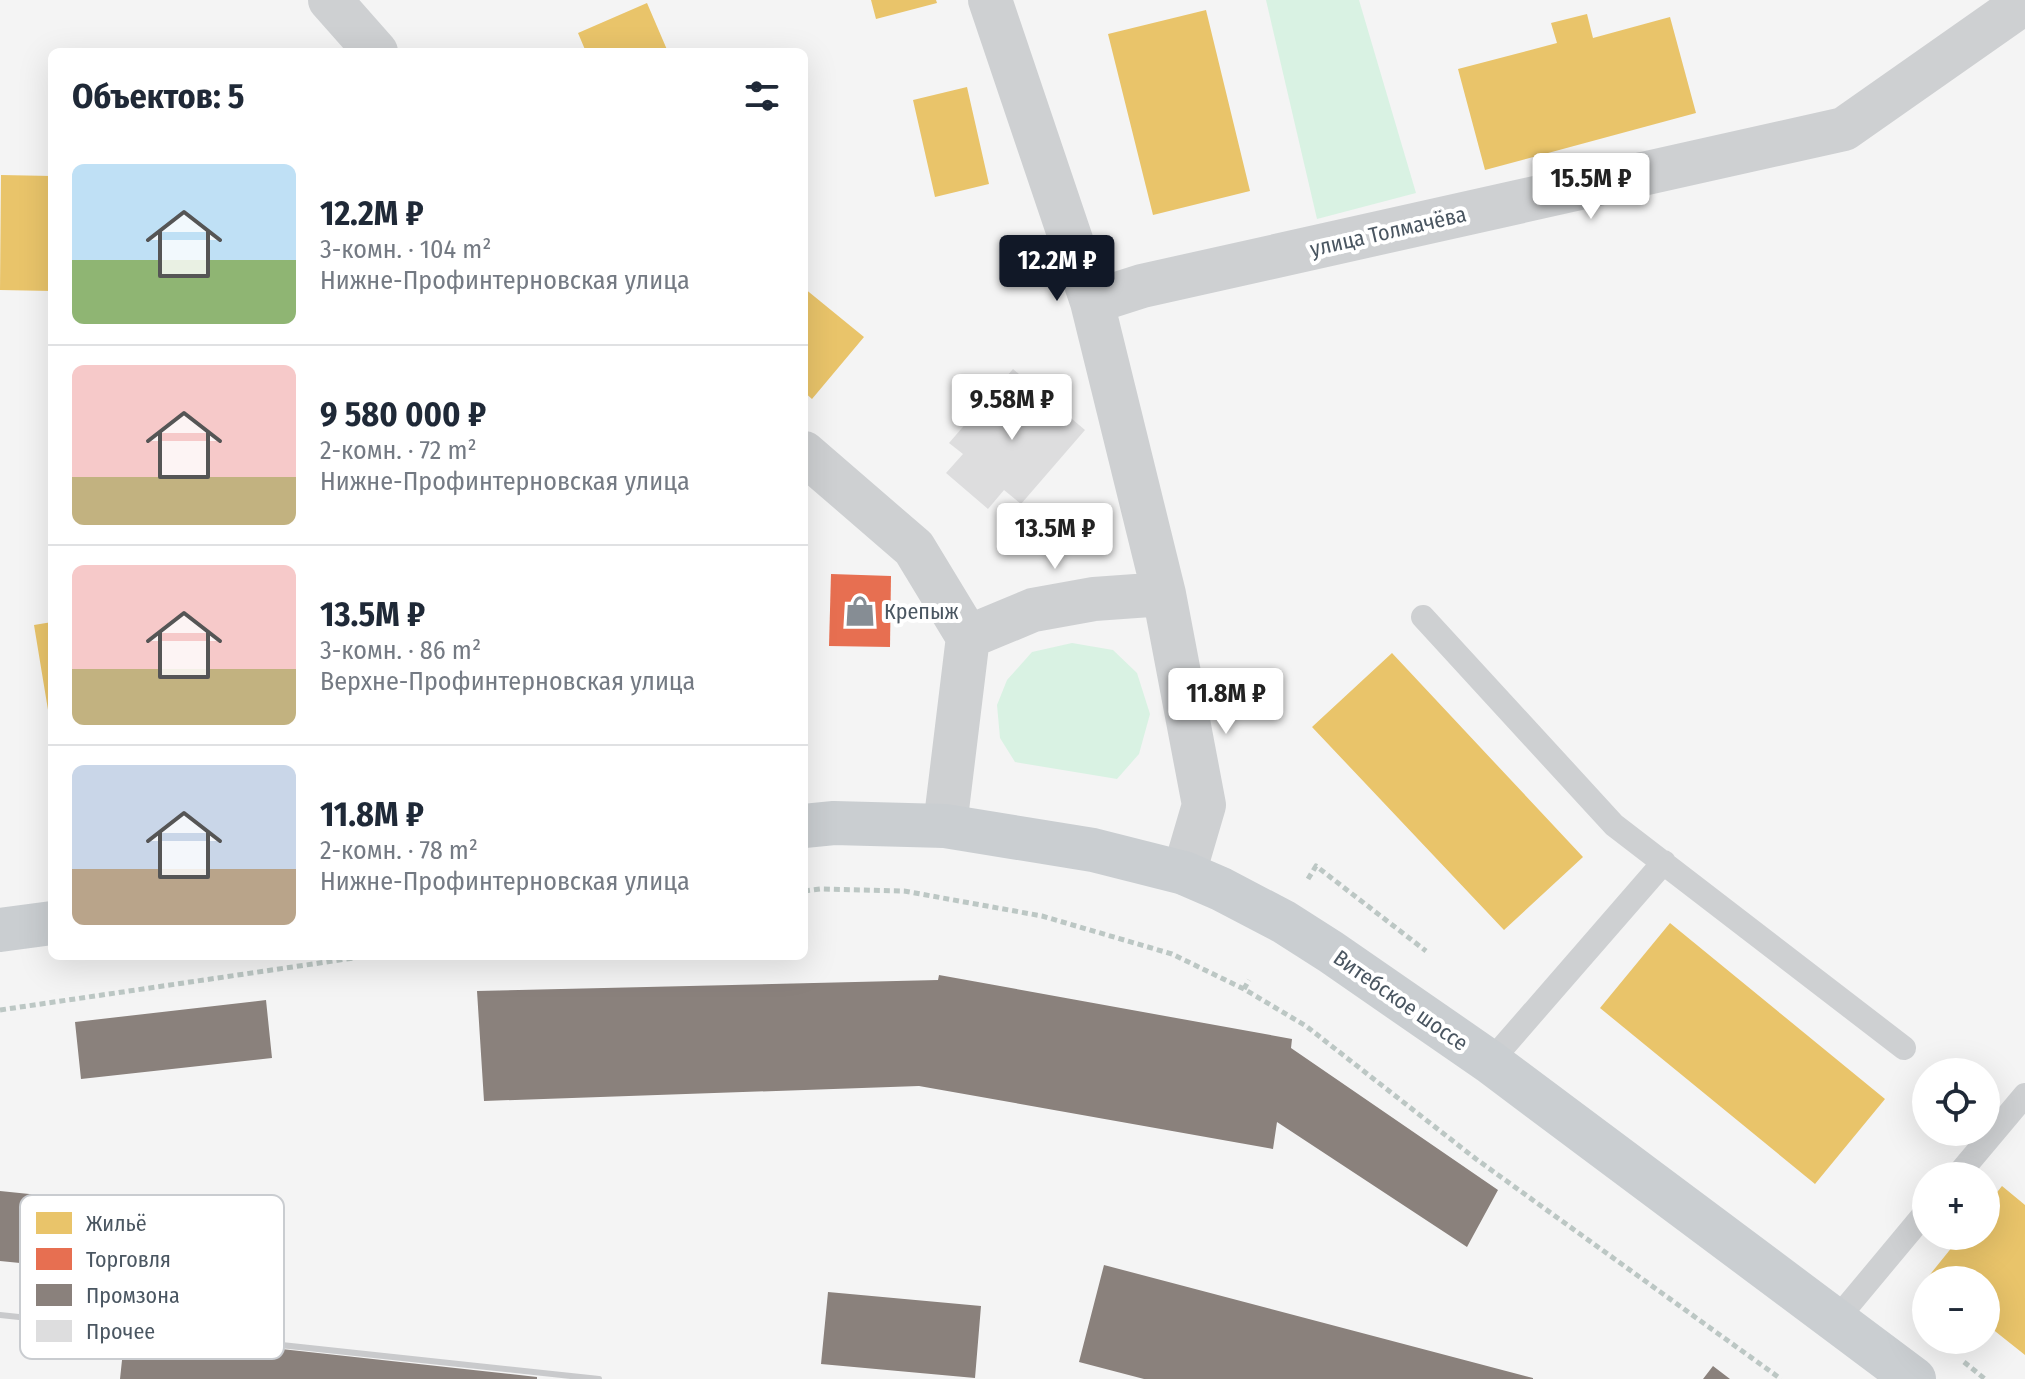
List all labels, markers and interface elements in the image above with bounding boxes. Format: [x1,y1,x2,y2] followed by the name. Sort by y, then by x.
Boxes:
[740,74,784,118] icon: filters
[72,76,244,117] text: Объектов: 5
[1517,153,1665,221] pin: 15.5M ₽
[1551,163,1631,194] text: 15.5M ₽
[320,193,424,234] text: 12.2M ₽
[136,196,232,292] icon: home
[1307,200,1469,263] street label: улица Толмачёва
[320,234,492,265] text: 3-комн. · 104 m²
[983,235,1131,303] pin: 12.2M ₽
[1017,245,1097,276] text: 12.2M ₽
[320,265,690,296] text: Нижне-Профинтерновская улица
[938,374,1086,442] pin: 9.58M ₽
[970,384,1054,415] text: 9.58M ₽
[320,394,486,435] text: 9 580 000 ₽
[136,397,232,493] icon: home
[320,435,477,466] text: 2-комн. · 72 m²
[320,466,690,497] text: Нижне-Профинтерновская улица
[981,503,1129,571] pin: 13.5M ₽
[1015,513,1095,544] text: 13.5M ₽
[320,594,425,635] text: 13.5M ₽
[843,594,877,628] shop icon: Крепыж
[136,597,232,693] icon: home
[884,598,959,625] place label: Крепыж
[320,635,481,666] text: 3-комн. · 86 m²
[320,666,695,697] text: Верхне-Профинтерновская улица
[1152,668,1300,736] pin: 11.8M ₽
[1186,678,1266,709] text: 11.8M ₽
[320,794,424,835] text: 11.8M ₽
[136,797,232,893] icon: home
[320,835,478,866] text: 2-комн. · 78 m²
[320,866,690,897] text: Нижне-Профинтерновская улица
[1328,944,1473,1057] street label: Витебское шоссе
[1912,1058,2000,1354] map controls
[1912,1058,2000,1146] button: locate
[1912,1162,2000,1250] button: +
[20,1195,284,1359] legend
[86,1210,147,1237] text: Жильё
[86,1246,171,1273] text: Торговля
[1912,1266,2000,1354] button: −
[86,1282,180,1309] text: Промзона
[86,1318,155,1345] text: Прочее

